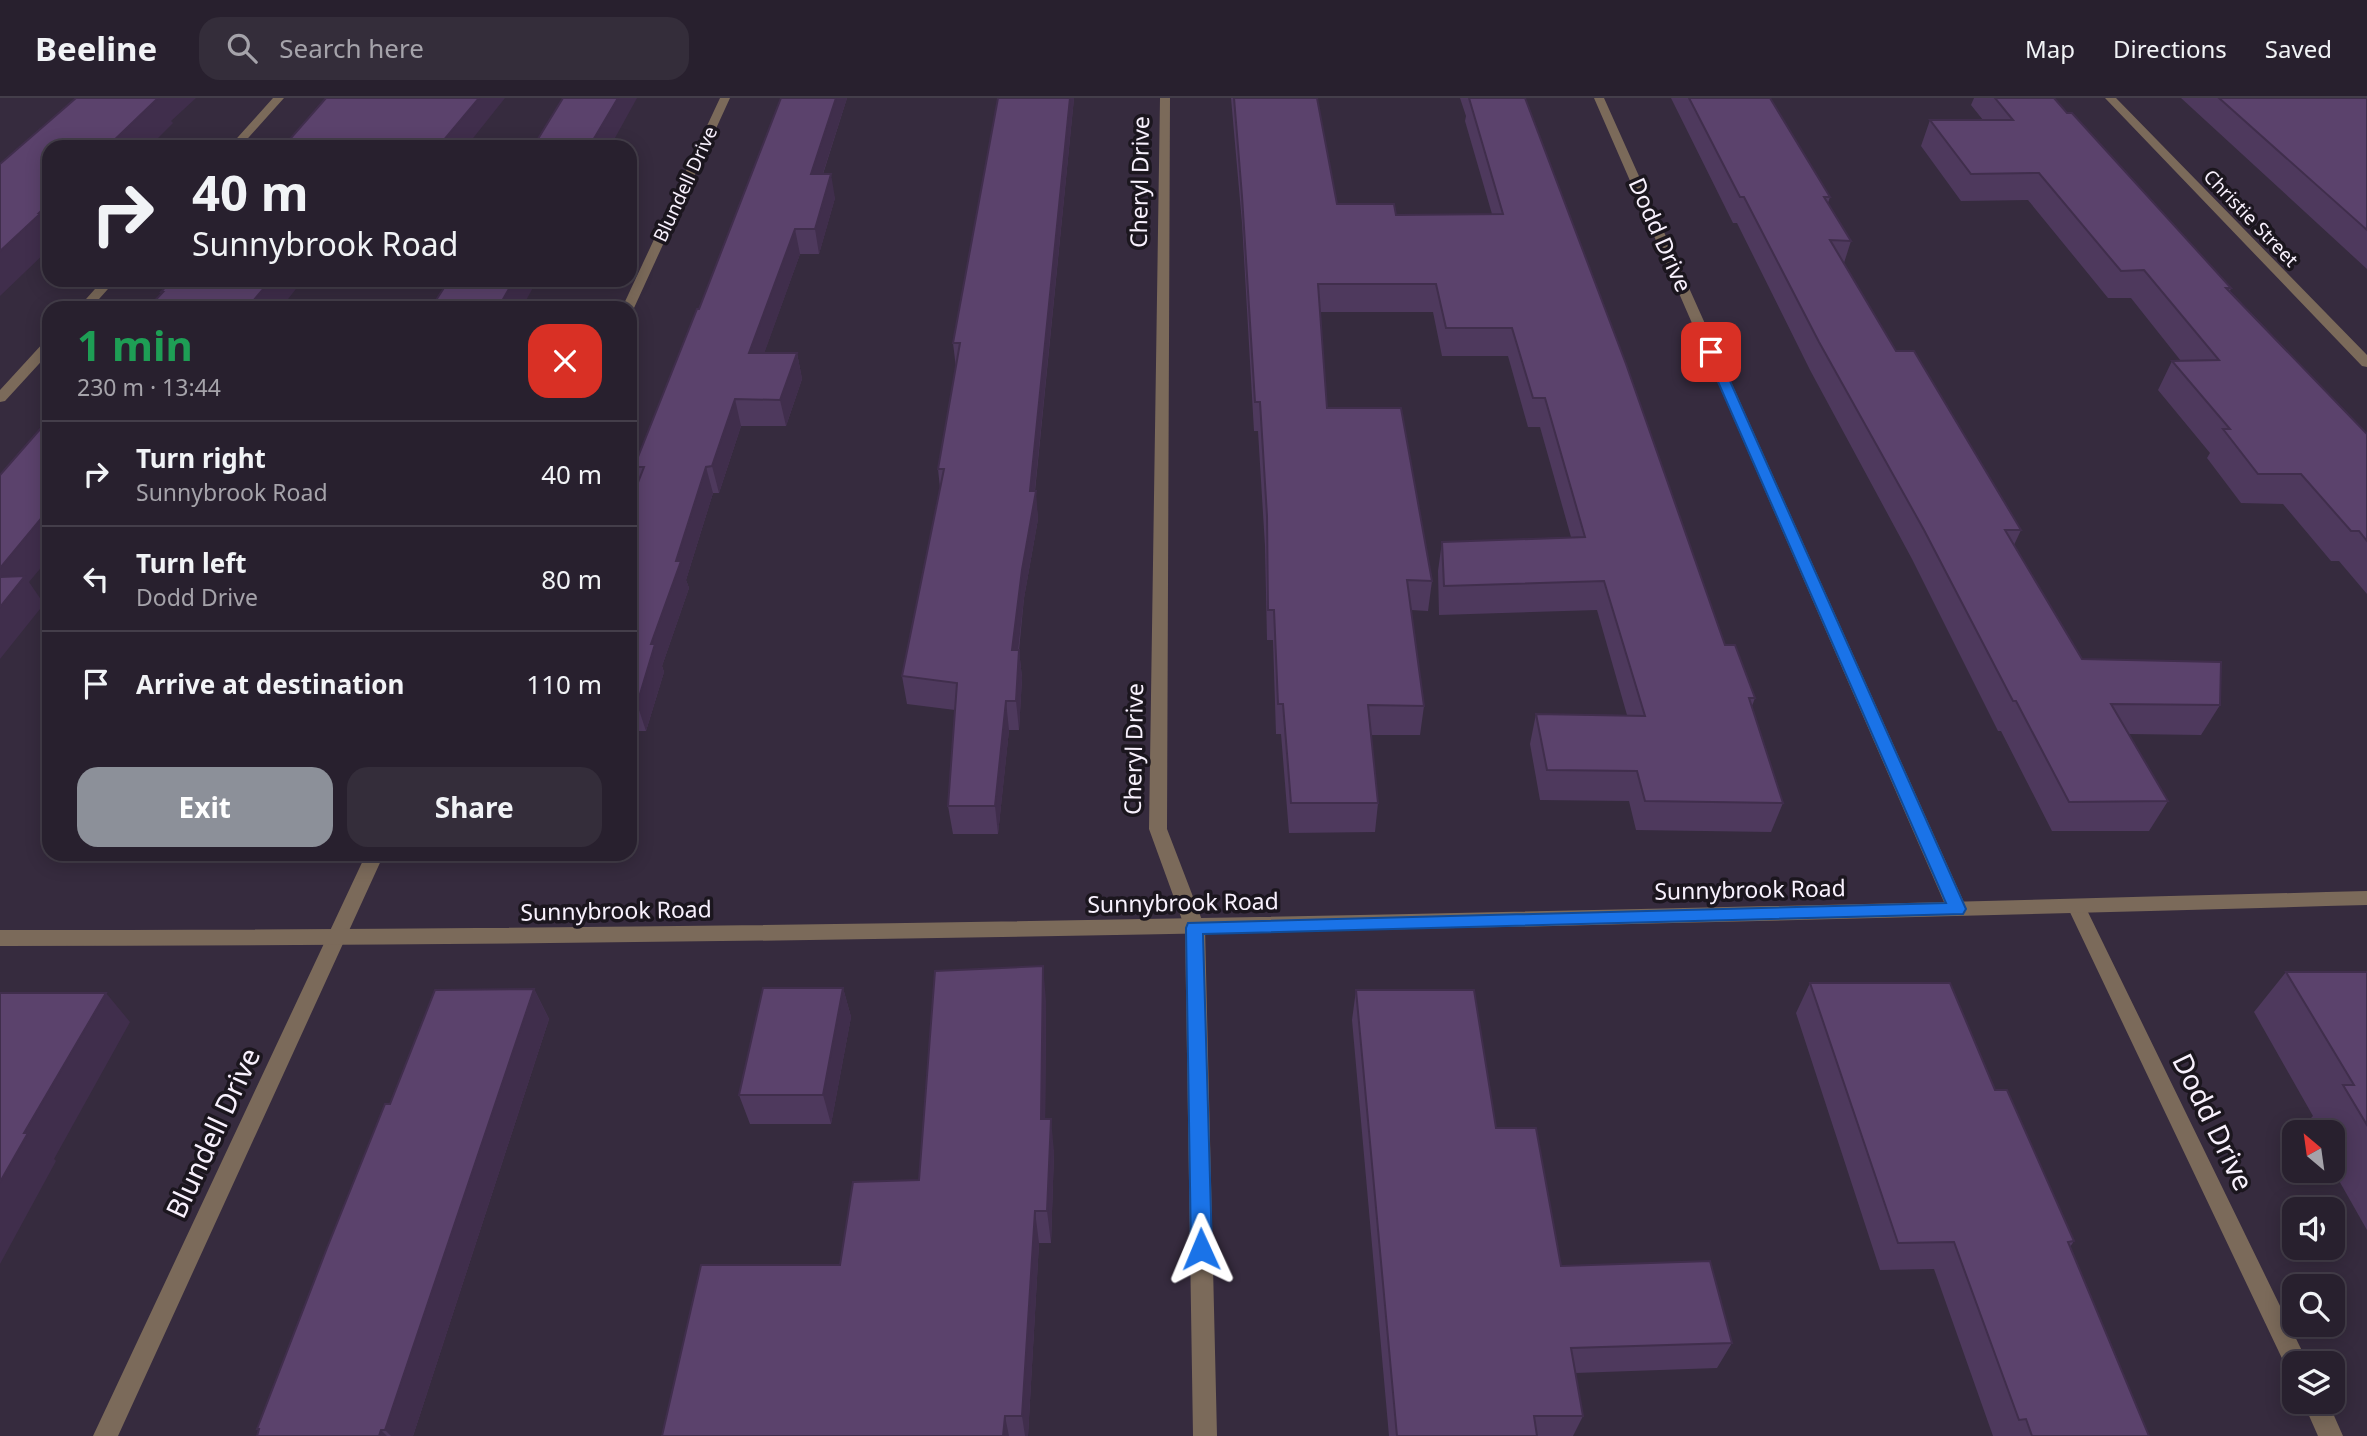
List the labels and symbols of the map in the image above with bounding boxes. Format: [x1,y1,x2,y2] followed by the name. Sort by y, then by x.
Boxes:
[1122,116,1156,248] street label: Cheryl Drive
[647,122,723,246] street label: Blundell Drive
[2198,164,2304,272] street label: Christie Street
[1622,172,1700,297] street label: Dodd Drive
[1681,322,1741,382] pin
[1116,683,1150,815] street label: Cheryl Drive
[1654,871,1846,907] street label: Sunnybrook Road
[1087,884,1279,920] street label: Sunnybrook Road
[520,892,712,928] street label: Sunnybrook Road
[156,1041,268,1224] street label: Blundell Drive
[2164,1047,2263,1197] street label: Dodd Drive
[2282,1120,2345,1183] north arrow
[1164,1212,1238,1286] position arrow

